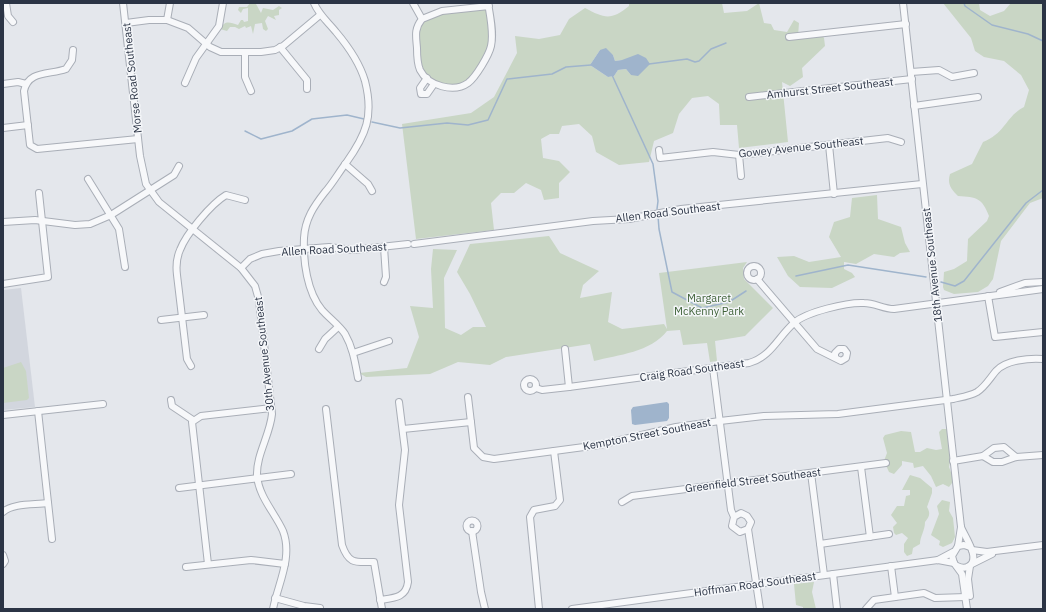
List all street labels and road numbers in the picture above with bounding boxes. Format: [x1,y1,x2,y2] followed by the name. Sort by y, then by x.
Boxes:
[119,22,145,134] street label: Morse Road Southeast
[766,74,894,102] street label: Amhurst Street Southeast
[738,133,864,161] street label: Gowey Avenue Southeast
[615,199,721,225] street label: Allen Road Southeast
[919,207,945,323] street label: 18th Avenue Southeast
[281,239,387,259] street label: Allen Road Southeast
[251,296,277,412] street label: 30th Avenue Southeast
[639,356,745,384] street label: Craig Road Southeast
[582,415,712,453] street label: Kempton Street Southeast
[684,465,822,495] street label: Greenfield Street Southeast
[693,568,817,600] street label: Hoffman Road Southeast

